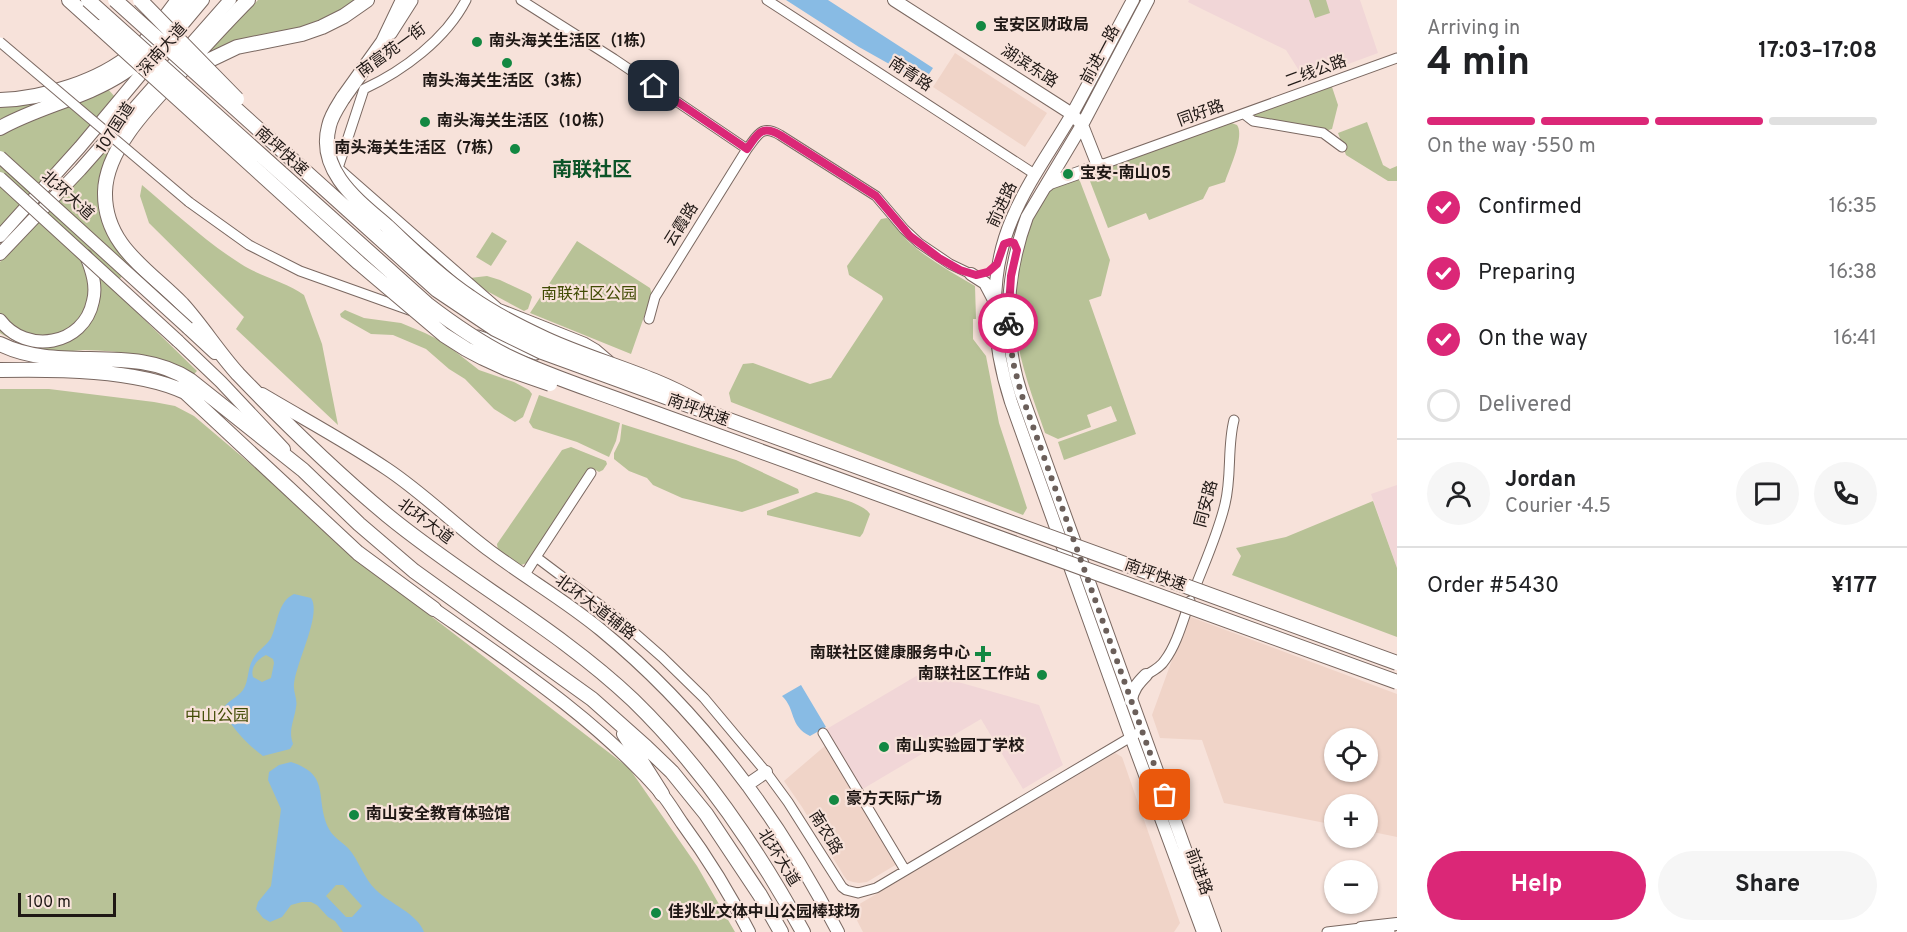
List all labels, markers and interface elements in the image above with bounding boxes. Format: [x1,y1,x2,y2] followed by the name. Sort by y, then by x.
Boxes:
[993,16,1089,36] place label: 宝安区财政局
[1427,16,1520,42] text: Arriving in
[354,19,430,83] street label: 南富苑一街
[974,19,988,33] marker: 宝安区财政局
[134,20,192,80] street label: 深南大道
[1077,22,1125,88] street label: 前进一路
[489,31,655,52] place label: 南头海关生活区（1栋）
[470,35,484,49] marker: 南头海关生活区（1栋）
[1758,38,1877,65] text: 17:03–17:08
[1427,40,1530,89] text: 4 min
[997,41,1061,93] street label: 湖滨东路
[1283,52,1349,92] street label: 二线公路
[884,54,936,96] street label: 南青路
[500,56,514,70] marker: 南头海关生活区（3栋）
[628,60,679,111] pin
[637,69,670,102] icon: home
[422,71,592,92] place label: 南头海关生活区（3栋）
[1175,96,1227,132] street label: 同好路
[92,99,140,157] street label: 107国道
[437,111,614,132] place label: 南头海关生活区（10栋）
[418,115,432,129] marker: 南头海关生活区（10栋）
[251,123,311,181] street label: 南坪快速
[1427,134,1596,160] text: On the way · 550 m
[334,138,503,159] place label: 南头海关生活区（7栋）
[508,142,522,156] marker: 南头海关生活区（7栋）
[552,158,632,184] district label: 南联社区
[1080,164,1171,184] place label: 宝安-南山05
[37,167,97,225] street label: 北环大道
[1061,167,1075,181] marker: 宝安-南山05
[984,179,1022,231] street label: 前进路
[1427,191,1460,224] icon: check
[1478,194,1582,221] text: Confirmed
[1829,194,1877,220] text: 16:35
[661,199,703,251] street label: 云霞路
[1427,257,1460,290] icon: check
[1478,260,1576,287] text: Preparing
[1829,260,1877,286] text: 16:38
[541,285,637,305] park label: 南联社区公园
[978,293,1038,353] courier
[992,307,1025,340] icon: bike
[1427,323,1460,356] icon: check
[1478,326,1588,353] text: On the way
[1833,326,1877,352] text: 16:41
[665,391,731,431] street label: 南坪快速
[1478,392,1572,419] text: Delivered
[1427,462,1490,525] button: person
[1736,462,1799,525] button: chat
[1814,462,1877,525] button: phone
[1505,467,1576,494] text: Jordan
[1191,478,1223,530] street label: 同安路
[1505,494,1611,520] text: Courier · 4.5
[393,495,457,549] street label: 北环大道
[1122,556,1188,596] street label: 南坪快速
[551,571,639,645] street label: 北环大道辅路
[1427,573,1559,600] text: Order #5430
[1831,573,1877,600] text: ¥177
[810,643,970,664] place label: 南联社区健康服务中心
[974,645,992,663] marker: 南联社区健康服务中心
[918,664,1030,685] place label: 南联社区工作站
[1035,668,1049,682] marker: 南联社区工作站
[185,707,249,727] park label: 中山公园
[1324,728,1378,914] map controls
[1324,728,1378,782] button: locate
[896,736,1025,757] place label: 南山实验园丁学校
[877,740,891,754] marker: 南山实验园丁学校
[1139,769,1190,820] pin
[1148,778,1181,811] icon: bag
[846,789,942,810] place label: 豪方天际广场
[827,793,841,807] marker: 豪方天际广场
[1324,794,1378,848] button: +
[366,805,510,825] place label: 南山安全教育体验馆
[804,807,846,859] street label: 南农路
[347,808,361,822] marker: 南山安全教育体验馆
[753,826,803,890] street label: 北环大道
[1180,846,1216,898] street label: 前进路
[1427,851,1646,920] button: Help
[1658,851,1877,920] button: Share
[1324,860,1378,914] button: −
[18,890,116,918] scale bar
[27,893,71,913] text: 100 m
[668,903,860,923] place label: 佳兆业文体·中山公园棒球场
[649,906,663,920] marker: 佳兆业文体·中山公园棒球场

